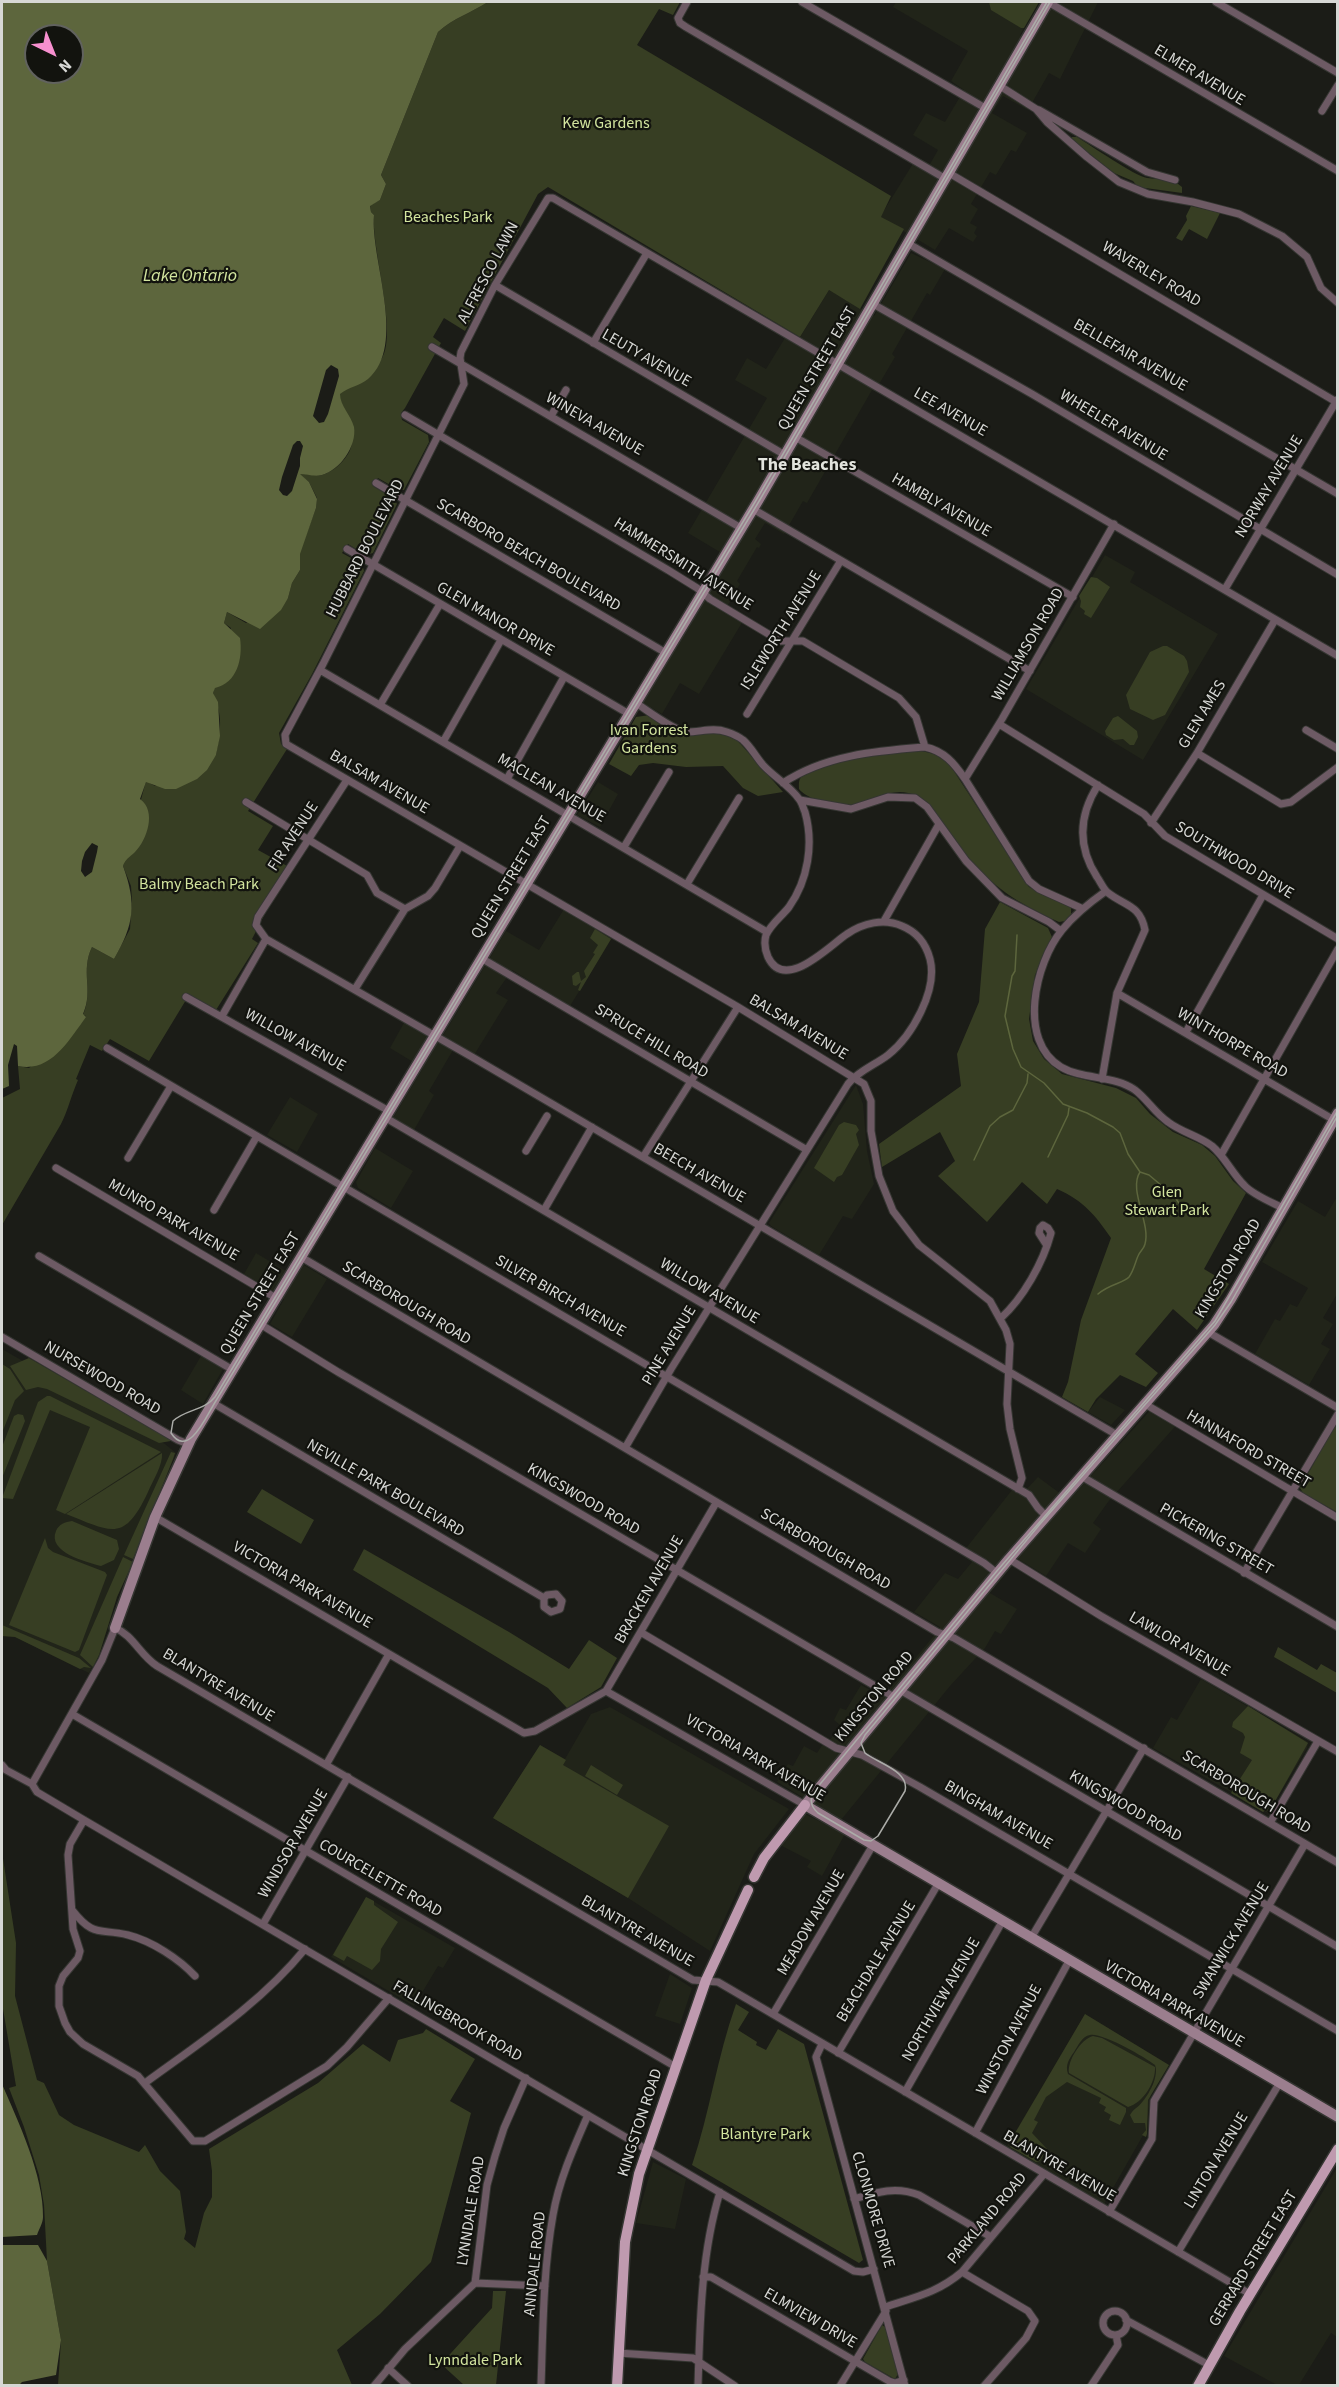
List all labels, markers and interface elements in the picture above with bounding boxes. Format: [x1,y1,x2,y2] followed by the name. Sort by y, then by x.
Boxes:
[24,24,84,84] north arrow
[1150,41,1248,111] street label: ELMER AVENUE
[54,54,76,77] text: N
[562,114,650,134] park label: Kew Gardens
[404,208,492,228] park label: Beaches Park
[454,219,524,327] street label: ALFRESCO LAWN
[1098,238,1204,312] street label: WAVERLEY ROAD
[143,266,237,288] water label: Lake Ontario
[775,304,861,434] street label: QUEEN STREET EAST
[1070,316,1190,396] street label: BELLEFAIR AVENUE
[598,326,694,392] street label: LEUTY AVENUE
[910,384,990,442] street label: LEE AVENUE
[1055,386,1171,466] street label: WHEELER AVENUE
[542,389,646,461] street label: WINEVA AVENUE
[1232,432,1308,542] street label: NORWAY AVENUE
[758,455,856,477] district label: The Beaches
[888,470,994,542] street label: HAMBLY AVENUE
[323,477,409,621] street label: HUBBARD BOULEVARD
[432,495,624,617] street label: SCARBORO BEACH BOULEVARD
[610,514,756,616] street label: HAMMERSMITH AVENUE
[737,568,827,694] street label: ISLEWORTH AVENUE
[433,578,557,662] street label: GLEN MANOR DRIVE
[989,585,1069,705] street label: WILLIAMSON ROAD
[1175,677,1231,753] street label: GLEN AMES
[610,721,688,759] park label: Ivan Forrest Gardens
[326,747,432,819] street label: BALSAM AVENUE
[493,750,609,828] street label: MACLEAN AVENUE
[265,799,323,875] street label: FIR AVENUE
[468,813,556,943] street label: QUEEN STREET EAST
[1171,818,1297,904] street label: SOUTHWOOD DRIVE
[139,875,259,895] park label: Balmy Beach Park
[745,991,851,1065] street label: BALSAM AVENUE
[591,1000,711,1084] street label: SPRUCE HILL ROAD
[241,1005,349,1077] street label: WILLOW AVENUE
[1173,1005,1291,1083] street label: WINTHORPE ROAD
[649,1140,749,1208] street label: BEECH AVENUE
[104,1176,242,1266] street label: MUNRO PARK AVENUE
[1125,1183,1209,1221] park label: Glen Stewart Park
[1192,1216,1266,1322] street label: KINGSTON ROAD
[217,1229,305,1359] street label: QUEEN STREET EAST
[491,1252,629,1342] street label: SILVER BIRCH AVENUE
[656,1255,762,1329] street label: WILLOW AVENUE
[338,1258,474,1350] street label: SCARBOROUGH ROAD
[639,1303,701,1389] street label: PINE AVENUE
[40,1338,164,1420] street label: NURSEWOOD ROAD
[1182,1407,1314,1493] street label: HANNAFORD STREET
[303,1436,467,1542] street label: NEVILLE PARK BOULEVARD
[523,1460,643,1540] street label: KINGSWOOD ROAD
[1156,1500,1276,1580] street label: PICKERING STREET
[756,1505,894,1595] street label: SCARBOROUGH ROAD
[611,1533,689,1647] street label: BRACKEN AVENUE
[229,1538,375,1634] street label: VICTORIA PARK AVENUE
[1125,1608,1233,1682] street label: LAWLOR AVENUE
[159,1645,277,1727] street label: BLANTYRE AVENUE
[832,1648,918,1746] street label: KINGSTON ROAD
[682,1711,828,1807] street label: VICTORIA PARK AVENUE
[1178,1747,1314,1839] street label: SCARBOROUGH ROAD
[1065,1767,1185,1847] street label: KINGSWOOD ROAD
[940,1777,1056,1855] street label: BINGHAM AVENUE
[255,1786,333,1902] street label: WINDSOR AVENUE
[315,1836,445,1922] street label: COURCELETTE ROAD
[774,1867,850,1979] street label: MEADOW AVENUE
[1190,1879,1274,2003] street label: SWANWICK AVENUE
[577,1892,697,1972] street label: BLANTYRE AVENUE
[833,1898,921,2026] street label: BEACHDALE AVENUE
[899,1935,985,2065] street label: NORTHVIEW AVENUE
[1101,1957,1247,2053] street label: VICTORIA PARK AVENUE
[389,1977,525,2067] street label: FALLINGBROOK ROAD
[973,1982,1047,2098] street label: WINSTON AVENUE
[615,2067,667,2179] street label: KINGSTON ROAD
[1181,2109,1253,2213] street label: LINTON AVENUE
[720,2125,810,2145] park label: Blantyre Park
[999,2127,1119,2207] street label: BLANTYRE AVENUE
[846,2150,898,2270] street label: CLONMORE DRIVE
[454,2155,490,2267] street label: LYNNDALE ROAD
[944,2169,1032,2269] street label: PARKLAND ROAD
[1206,2187,1302,2331] street label: GERRARD STREET EAST
[521,2211,551,2317] street label: ANNDALE ROAD
[760,2285,860,2353] street label: ELMVIEW DRIVE
[428,2351,522,2371] park label: Lynndale Park

